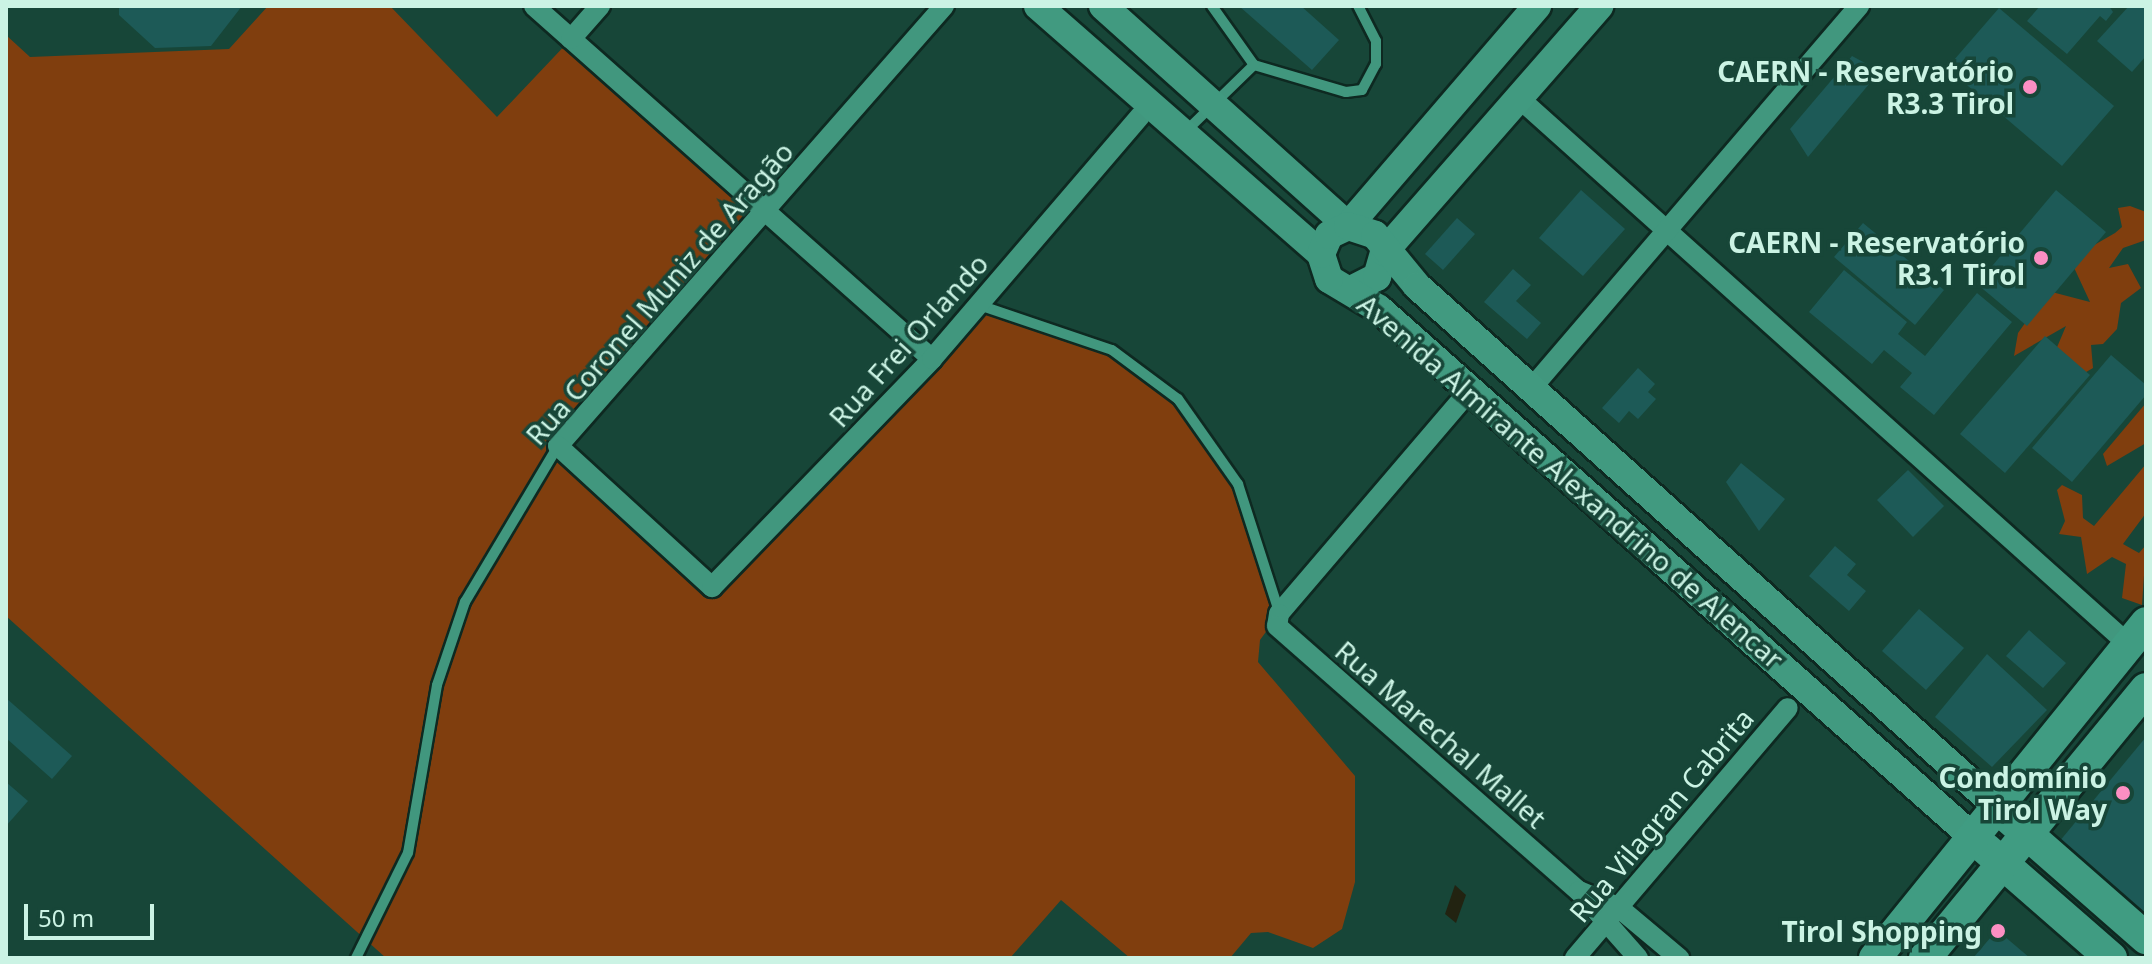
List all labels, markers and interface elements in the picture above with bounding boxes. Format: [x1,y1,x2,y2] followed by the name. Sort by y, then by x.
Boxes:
[1717,54,2014,120] place label: CAERN - Reservatório R3.3 Tirol
[2021,78,2039,96] marker: CAERN - Reservatório R3.3 Tirol
[518,135,800,451] street label: Rua Coronel Muniz de Aragão
[1728,225,2025,291] place label: CAERN - Reservatório R3.1 Tirol
[821,247,995,433] street label: Rua Frei Orlando
[2032,249,2050,267] marker: CAERN - Reservatório R3.1 Tirol
[1351,287,1791,675] street label: Avenida Almirante Alexandrino de Alencar
[1329,633,1553,835] street label: Rua Marechal Mallet
[1562,701,1760,929] street label: Rua Vilagran Cabrita
[1938,760,2107,826] place label: Condomínio Tirol Way
[2114,784,2132,802] marker: Condomínio Tirol Way
[28,888,158,938] scale bar
[38,901,94,934] text: 50 m
[1782,914,1982,948] place label: Tirol Shopping
[1989,922,2007,940] marker: Tirol Shopping

